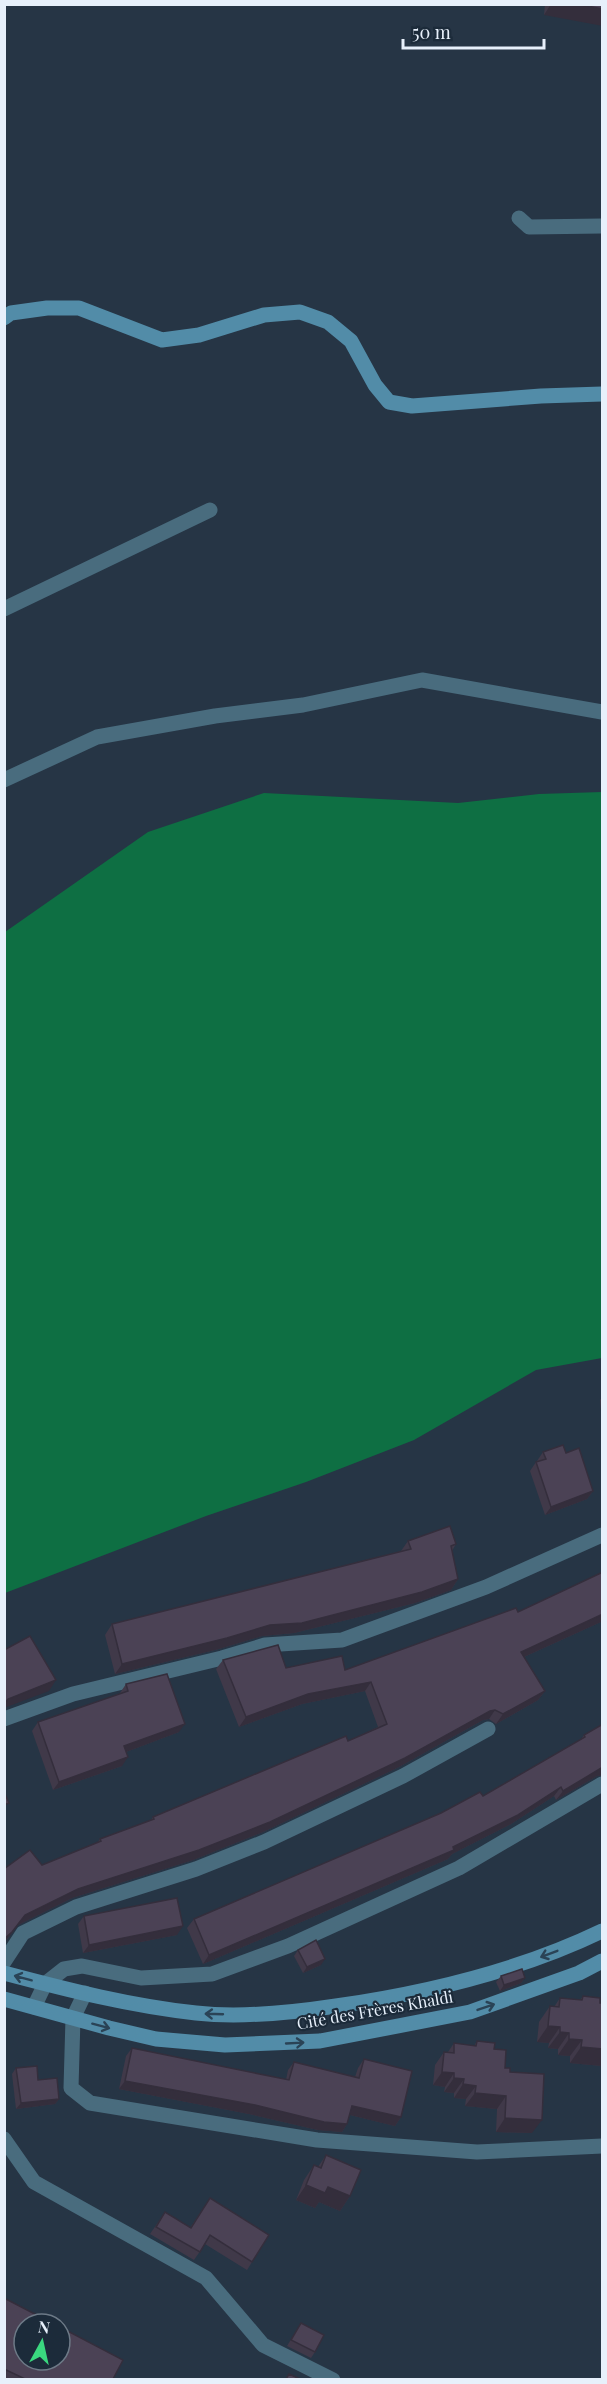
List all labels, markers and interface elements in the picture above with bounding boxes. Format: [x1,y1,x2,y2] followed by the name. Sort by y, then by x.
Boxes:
[403,12,544,50] scale bar
[412,20,451,44] text: 50 m
[540,1949,558,1960] one-way arrow
[14,1972,33,1983] one-way arrow
[295,1985,455,2034] street label: Cité des Frères Khaldi
[476,2000,495,2011] one-way arrow
[204,2008,224,2020] one-way arrow
[92,2021,111,2032] one-way arrow
[284,2037,304,2048] one-way arrow
[12,2312,72,2372] north arrow
[37,2315,52,2338] text: N

